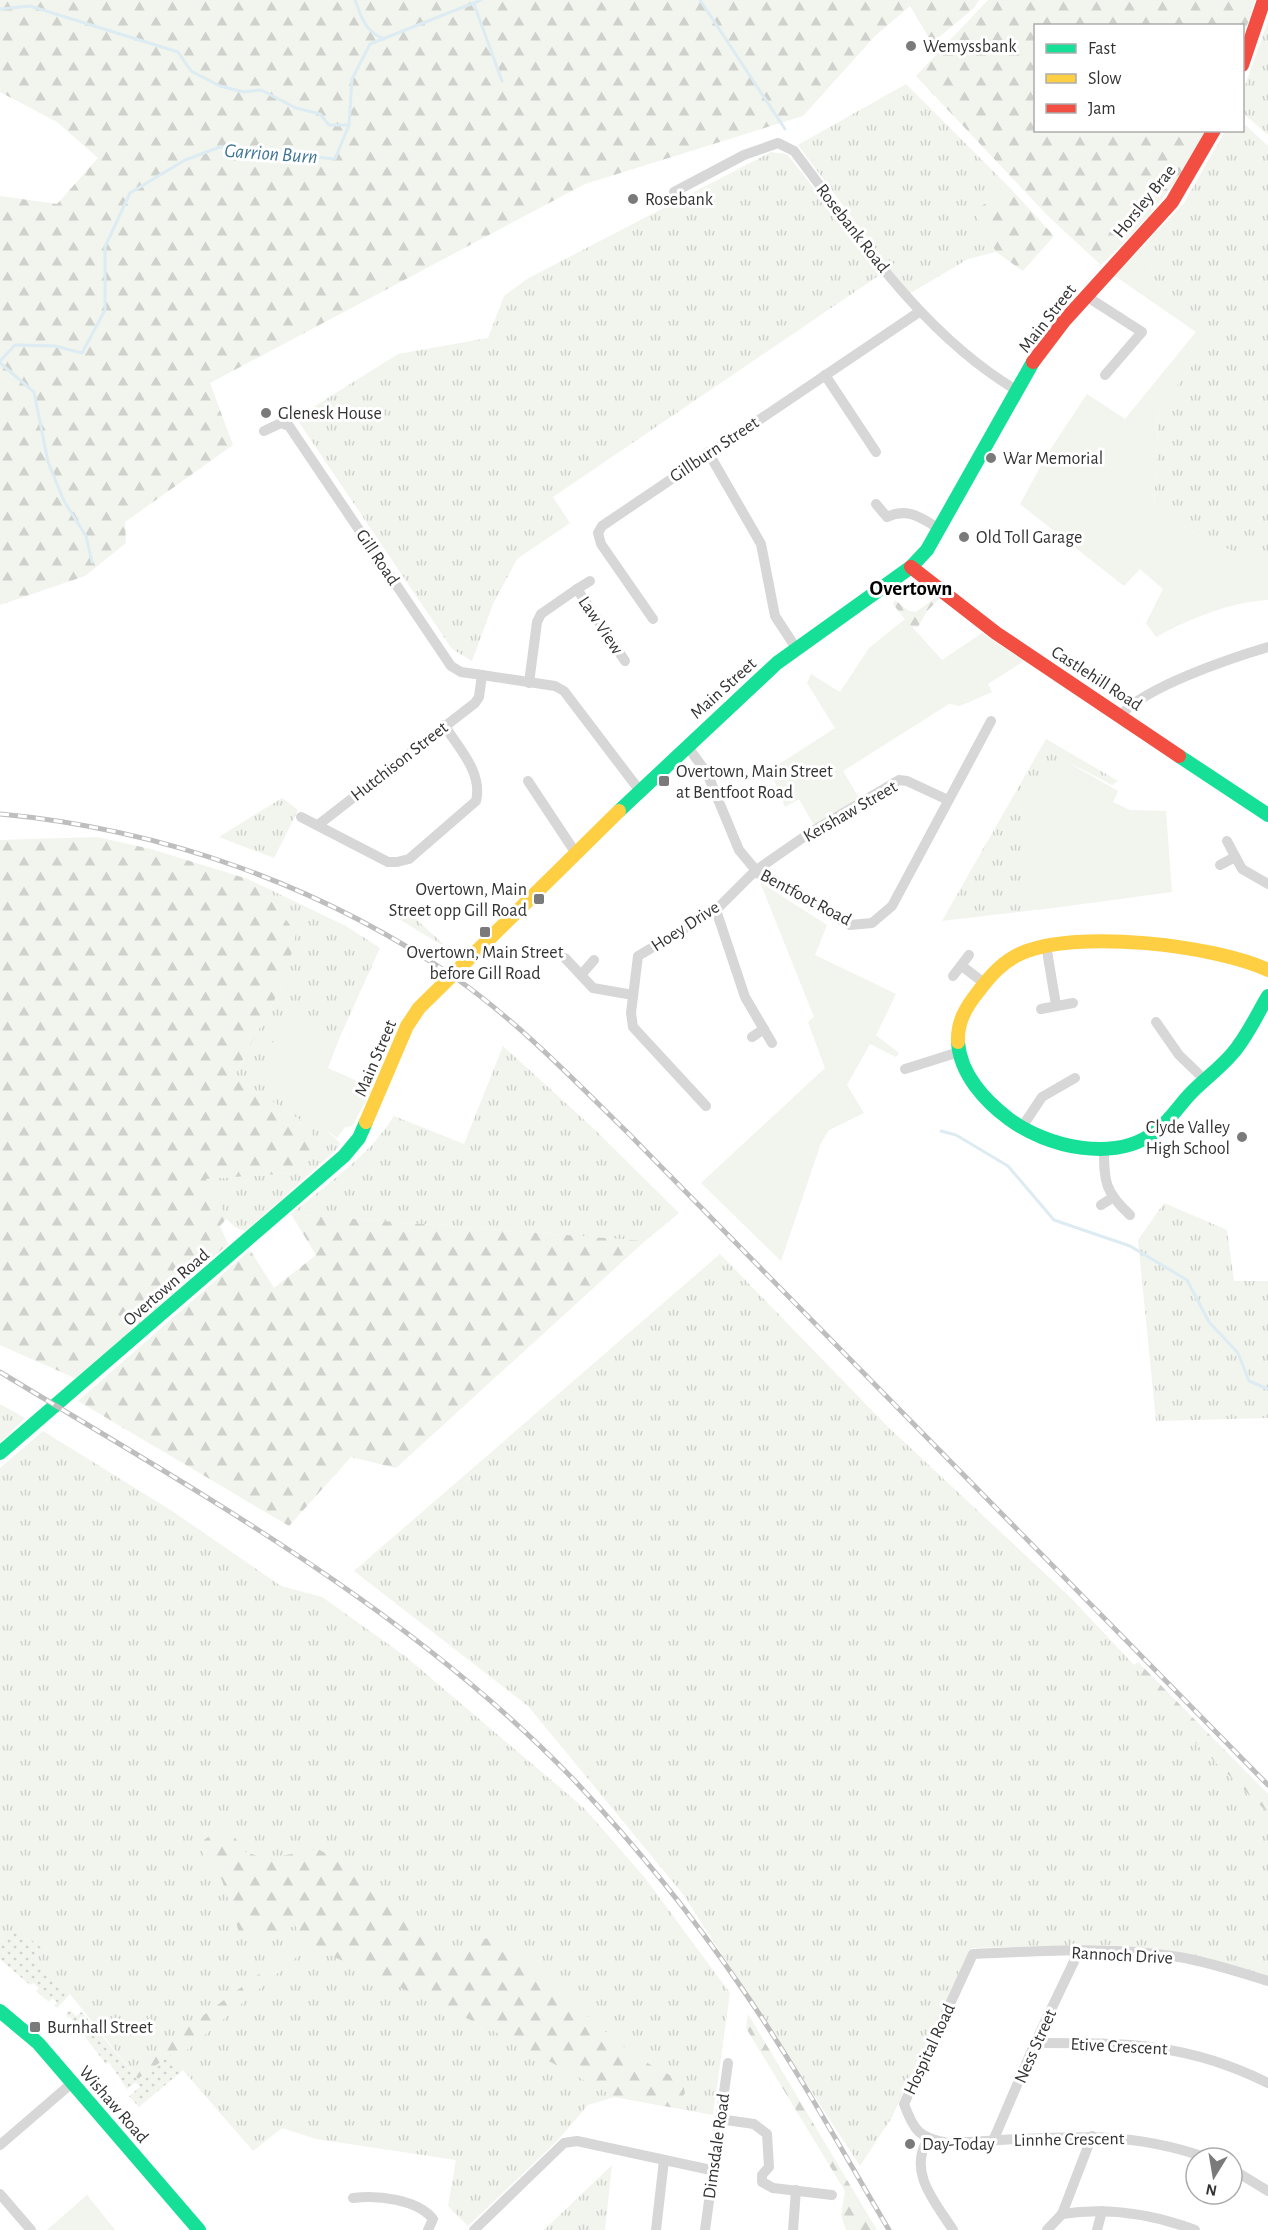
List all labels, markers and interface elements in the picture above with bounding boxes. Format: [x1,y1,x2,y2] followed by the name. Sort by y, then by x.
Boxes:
[1034,24,1244,132] legend
[923,38,1017,56] place label: Wemyssbank
[904,39,918,53] marker: Wemyssbank
[1088,40,1116,58] text: Fast
[1088,70,1121,88] text: Slow
[1088,100,1116,118] text: Jam
[224,141,318,167] water label: Garrion Burn
[1110,162,1180,242] street label: Horsley Brae
[812,181,892,276] street label: Rosebank Road
[645,191,714,209] place label: Rosebank
[626,192,640,206] marker: Rosebank
[1016,281,1080,356] street label: Main Street
[278,405,382,423] place label: Glenesk House
[259,406,273,420] marker: Glenesk House
[667,413,762,486] street label: Gillburn Street
[1003,450,1103,468] place label: War Memorial
[984,451,998,465] marker: War Memorial
[352,526,402,589] street label: Gill Road
[976,529,1082,547] place label: Old Toll Garage
[957,530,971,544] marker: Old Toll Garage
[870,578,952,599] district label: Overtown
[574,593,626,658] street label: Law View
[1048,643,1145,715] street label: Castlehill Road
[687,655,760,723] street label: Main Street
[348,718,452,805] street label: Hutchison Street
[676,763,833,802] place label: Overtown, Main Street at Bentfoot Road
[657,774,671,788] marker: Overtown, Main Street at Bentfoot Road
[800,778,901,846] street label: Kershaw Street
[757,866,854,929] street label: Bentfoot Road
[389,881,527,920] place label: Overtown, Main Street opp Gill Road
[532,892,546,906] marker: Overtown, Main Street opp Gill Road
[648,898,723,955] street label: Hoey Drive
[478,925,492,939] marker: Overtown, Main Street before Gill Road
[407,944,564,983] place label: Overtown, Main Street before Gill Road
[352,1017,400,1099] street label: Main Street
[1146,1119,1230,1158] place label: Clyde Valley High School
[1235,1130,1249,1144] marker: Clyde Valley High School
[120,1246,213,1330] street label: Overtown Road
[1071,1944,1173,1968] street label: Rannoch Drive
[901,2001,959,2098] street label: Hospital Road
[1012,2006,1060,2086] street label: Ness Street
[47,2019,153,2037] place label: Burnhall Street
[28,2020,42,2034] marker: Burnhall Street
[1070,2035,1168,2059] street label: Etive Crescent
[75,2063,151,2147] street label: Wishaw Road
[701,2092,733,2200] street label: Dimsdale Road
[1013,2130,1125,2150] street label: Linnhe Crescent
[922,2136,995,2154] place label: Day-Today
[903,2137,917,2151] marker: Day-Today
[1184,2146,1244,2206] north arrow
[1204,2181,1218,2199] text: N

